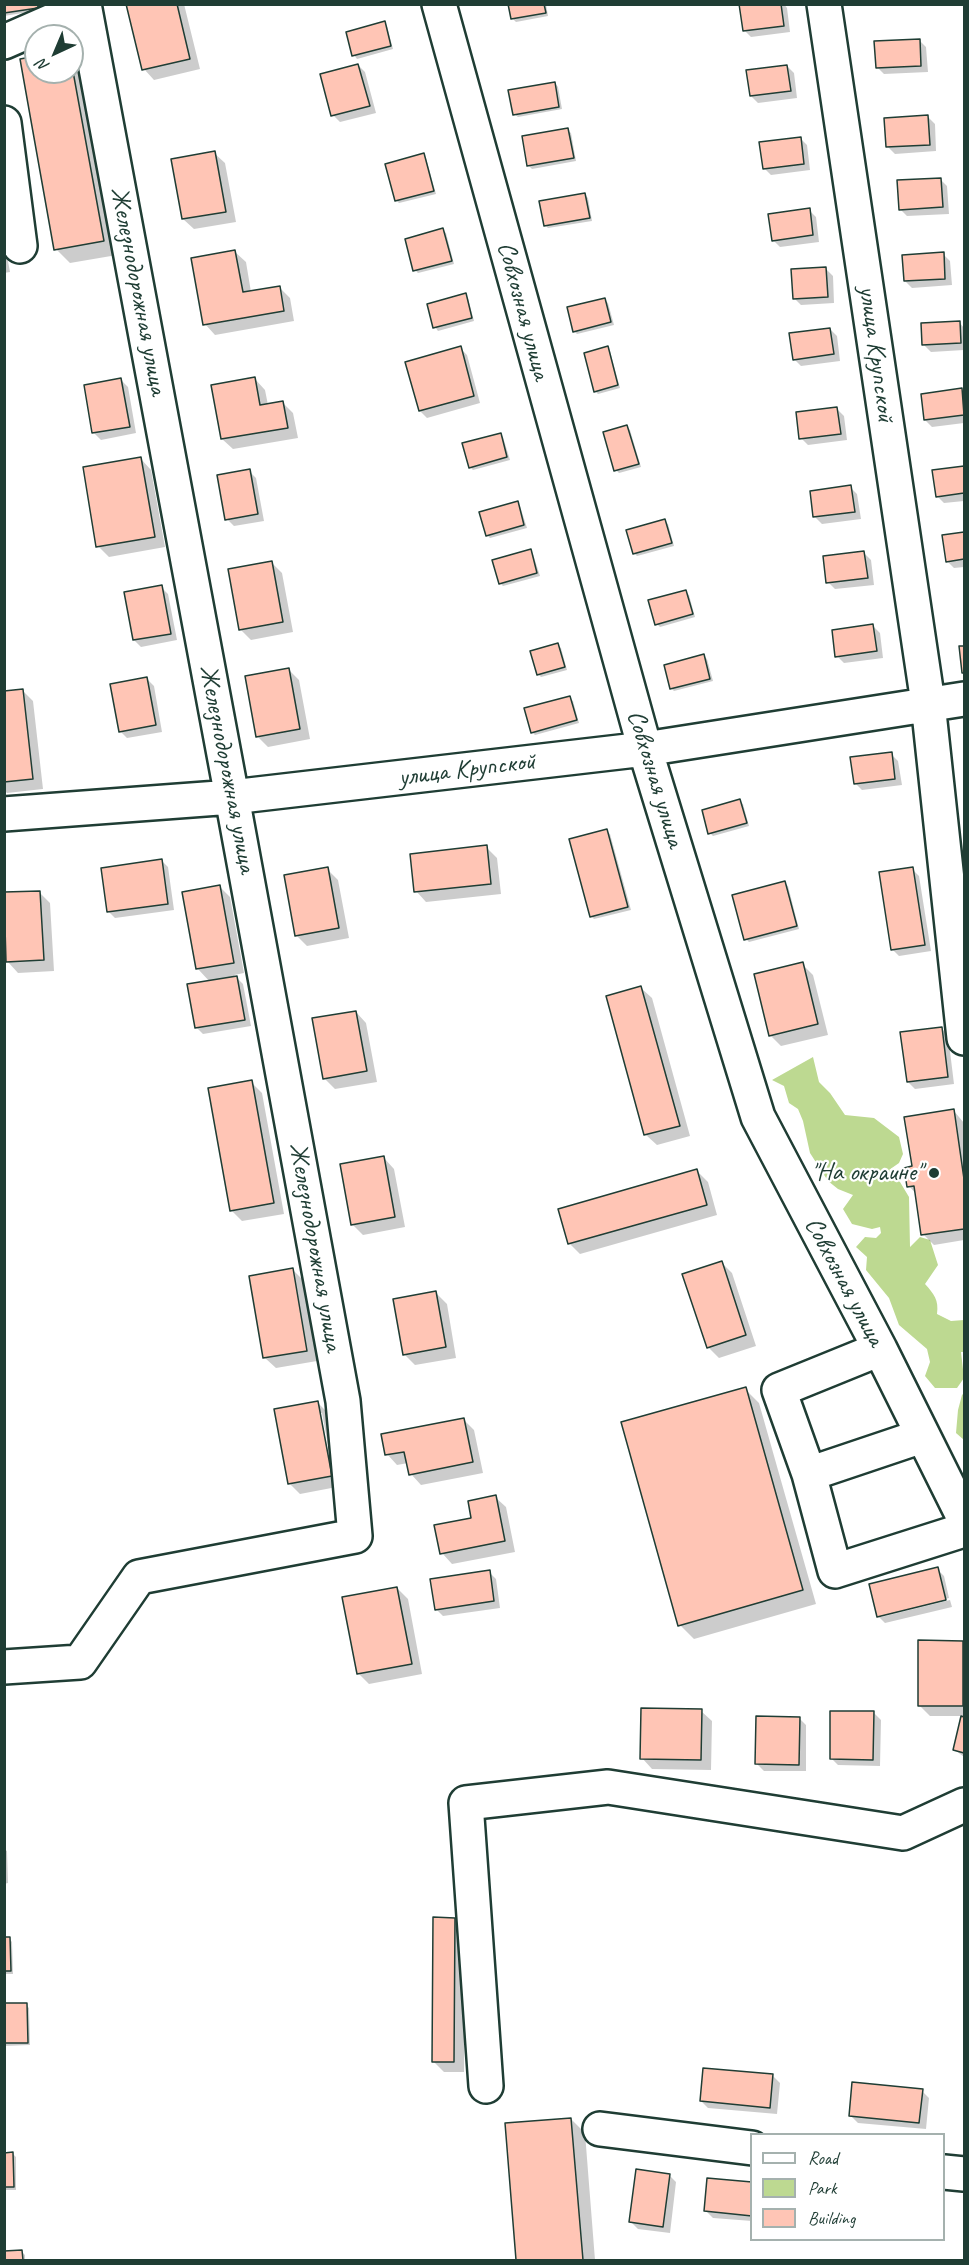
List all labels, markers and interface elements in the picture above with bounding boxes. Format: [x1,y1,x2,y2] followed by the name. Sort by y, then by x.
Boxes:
[24,24,84,84] north arrow
[32,55,53,76] text: N
[103,184,173,398] street label: Железнодорожная улица
[490,239,556,383] street label: Совхозная улица
[851,284,901,424] street label: улица Крупской
[192,662,262,876] street label: Железнодорожная улица
[619,707,691,851] street label: Совхозная улица
[397,746,537,794] street label: улица Крупской
[281,1140,349,1354] street label: Железнодорожная улица
[811,1157,922,1189] place label: "На окраине"
[927,1166,941,1180] marker: "На окраине"
[797,1212,891,1352] street label: Совхозная улица
[750,2133,945,2241] legend
[808,2147,838,2169] text: Road
[808,2177,837,2199] text: Park
[808,2207,855,2229] text: Building

